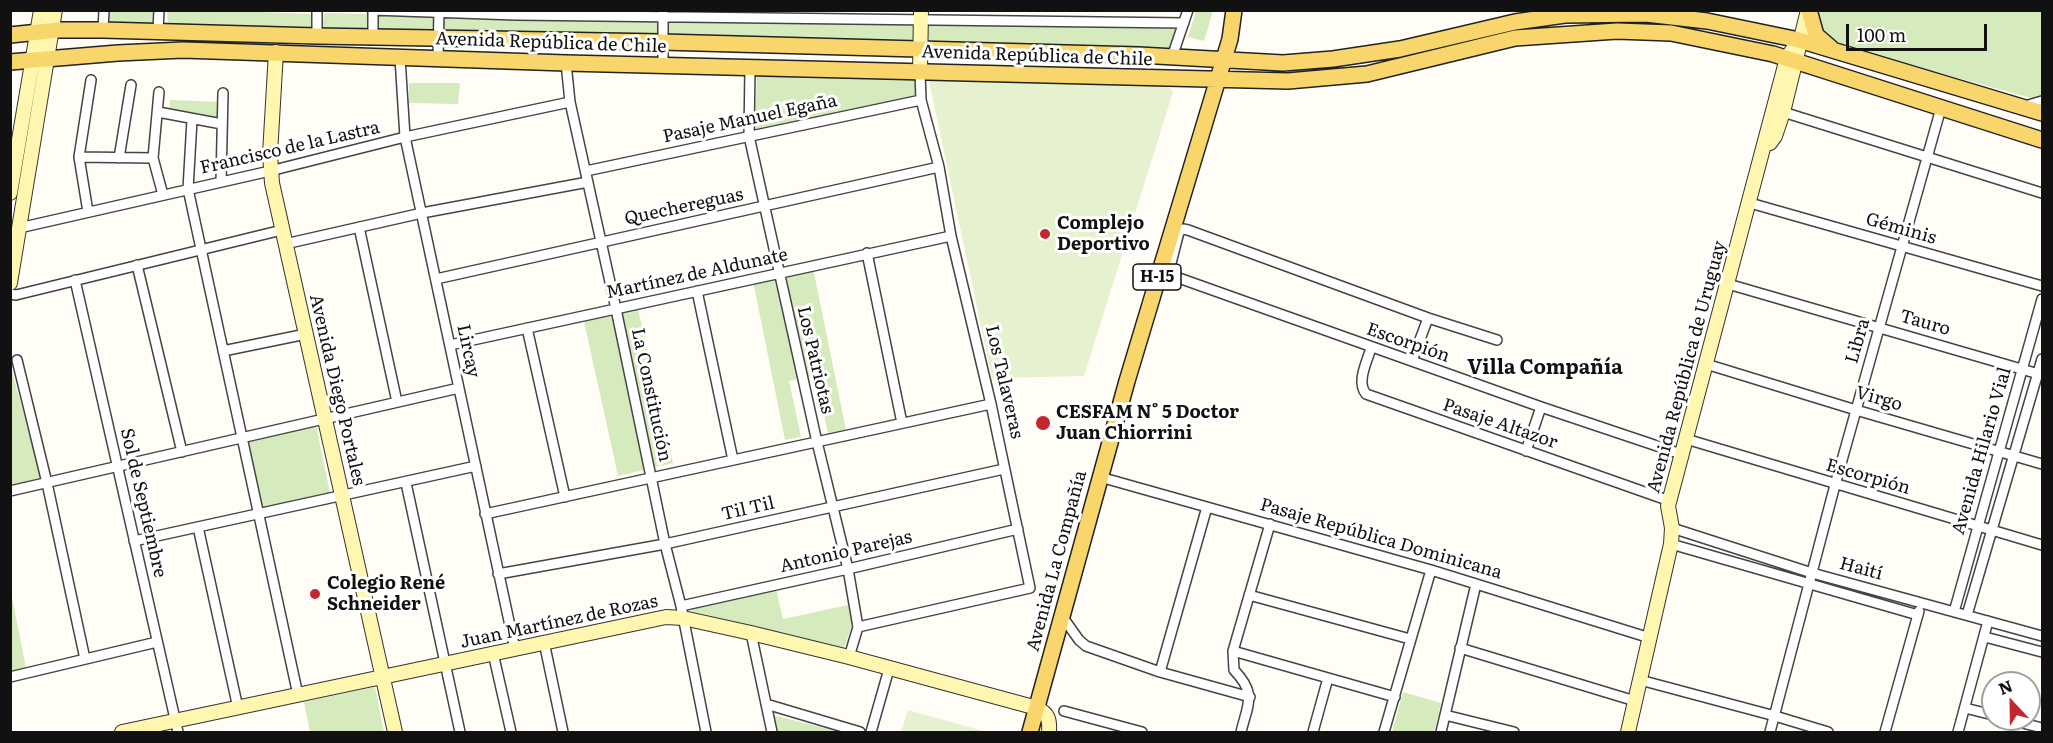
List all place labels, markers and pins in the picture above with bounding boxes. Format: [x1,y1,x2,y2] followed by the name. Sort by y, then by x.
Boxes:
[1057,213,1150,256] place label: Complejo Deportivo
[1038,227,1052,241] marker: Complejo Deportivo
[1056,402,1239,444] place label: CESFAM N° 5 Doctor Juan Chiorrini
[1034,414,1052,432] marker: CESFAM N° 5 Doctor Juan Chiorrini
[327,573,445,616] place label: Colegio René Schneider
[308,587,322,601] marker: Colegio René Schneider

